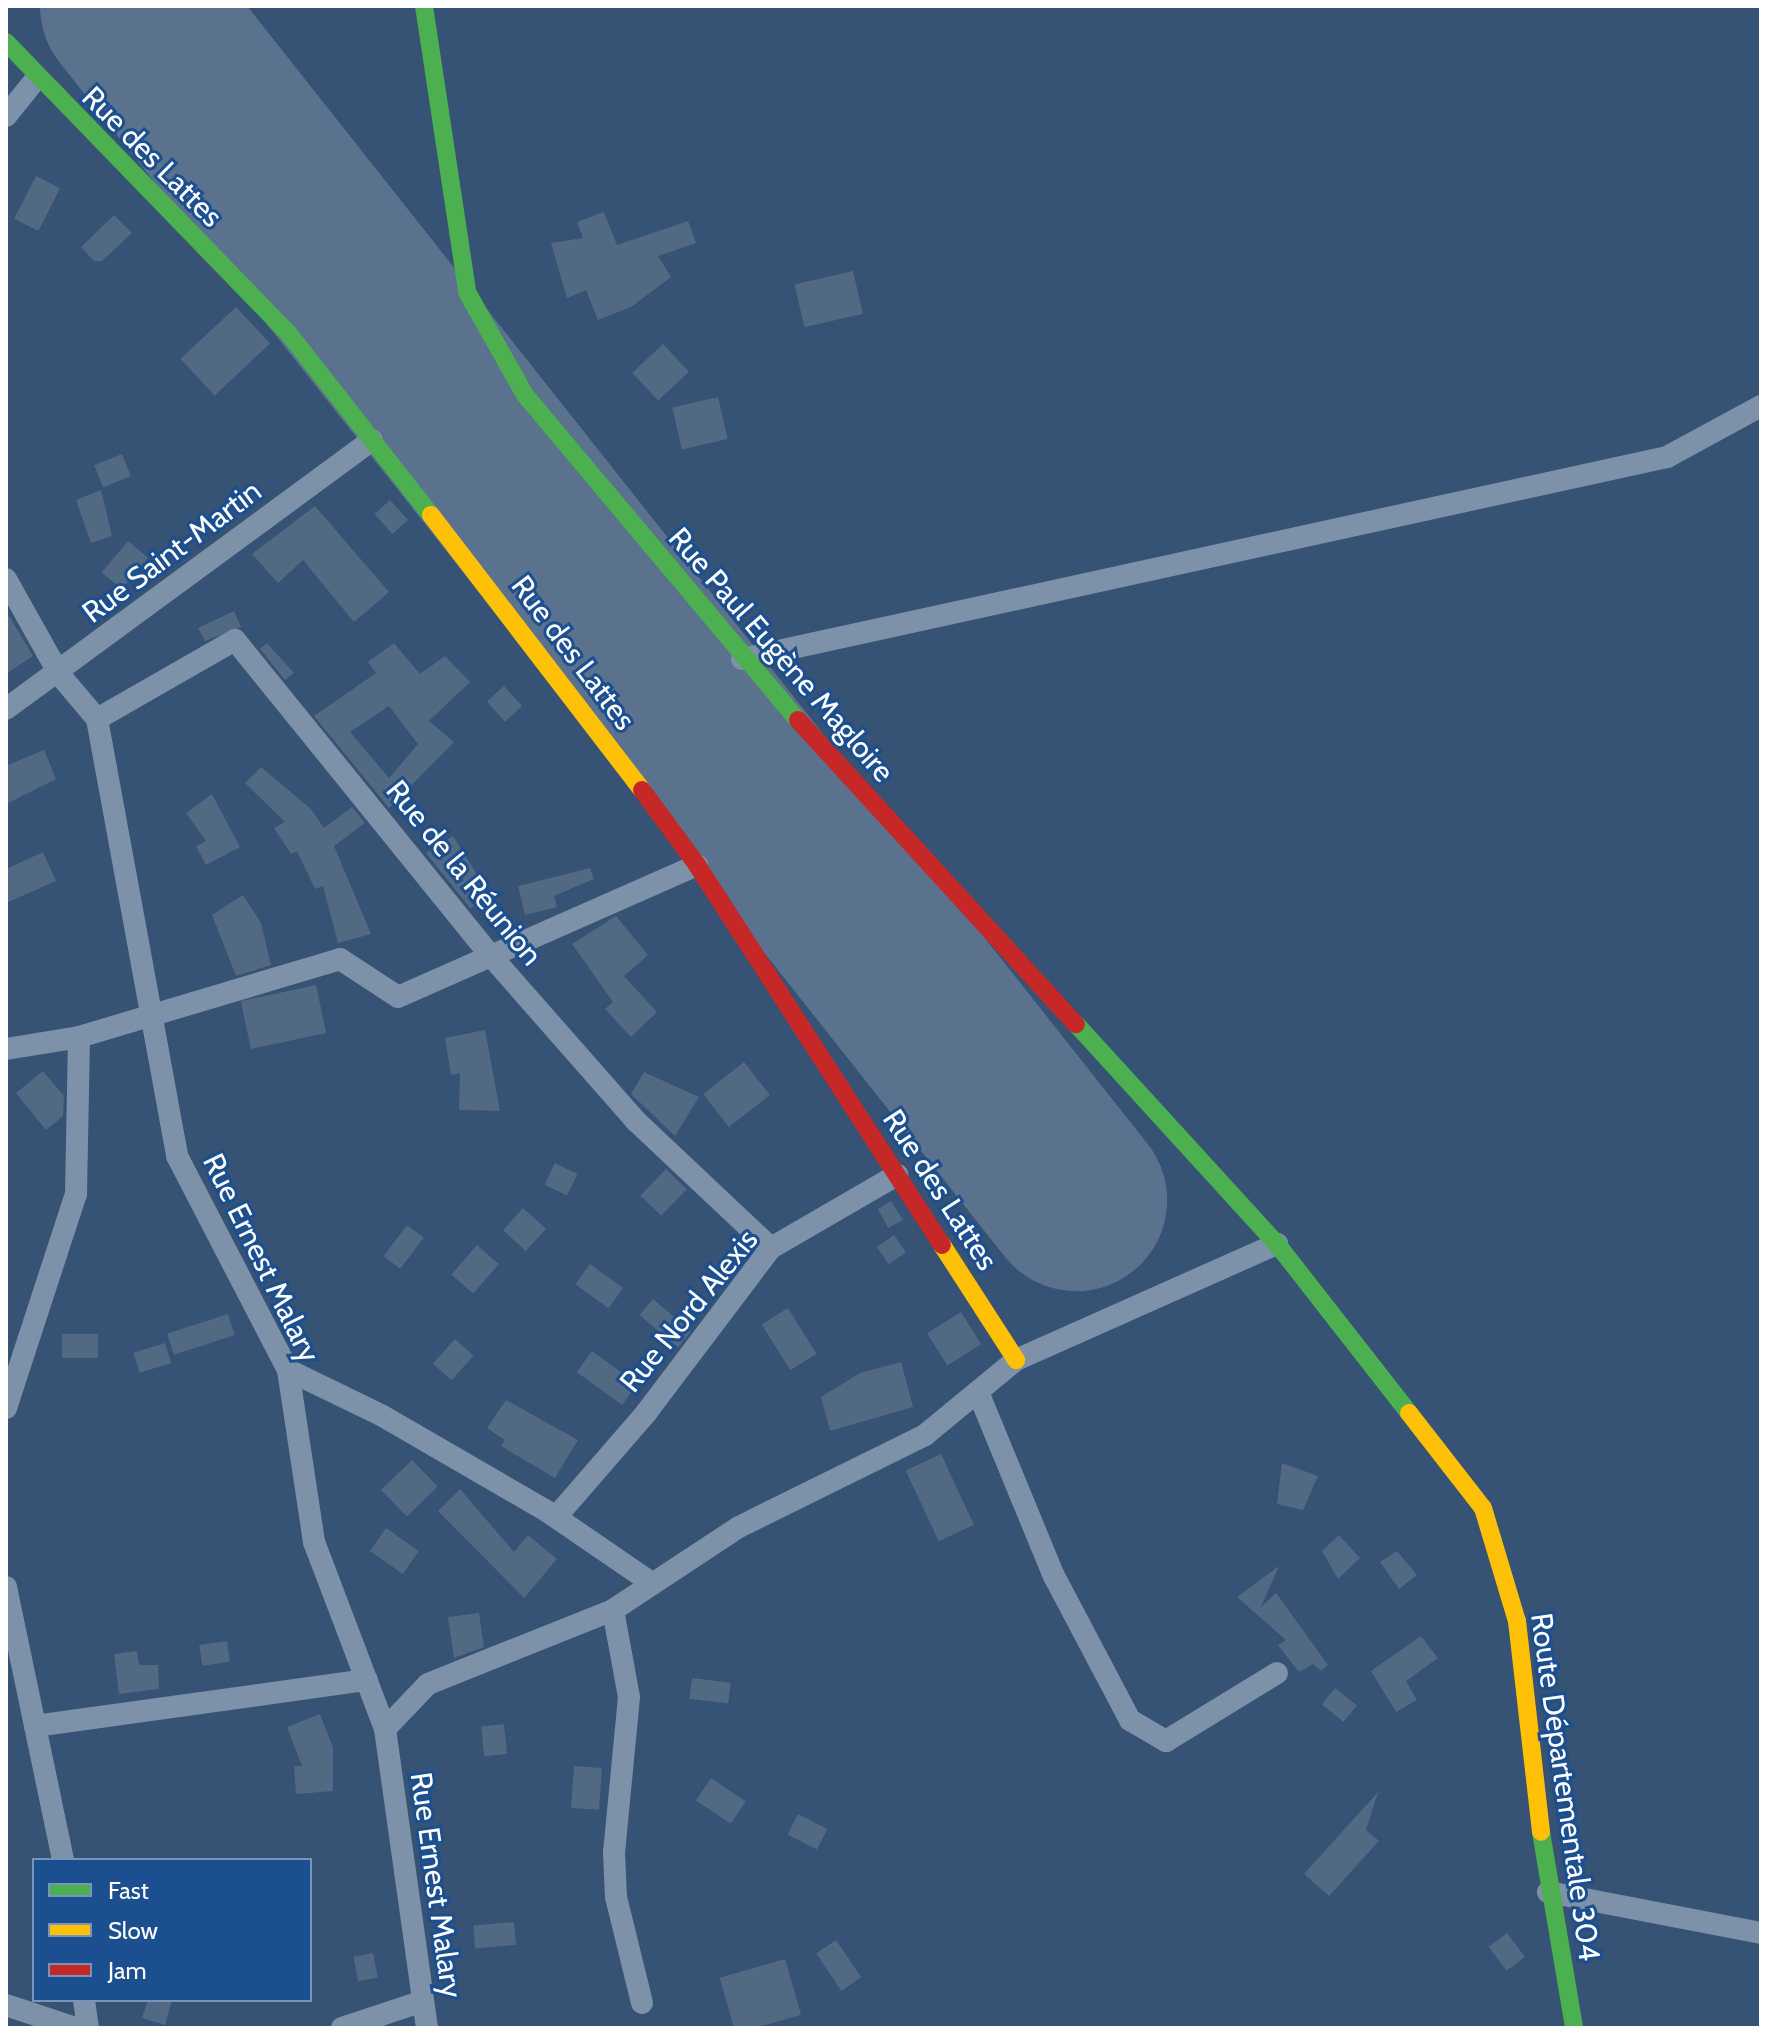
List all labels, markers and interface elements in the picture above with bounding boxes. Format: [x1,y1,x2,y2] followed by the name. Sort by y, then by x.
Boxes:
[74,79,230,235] street label: Rue des Lattes
[76,473,268,631] street label: Rue Saint-Martin
[661,521,901,789] street label: Rue Paul Eugène Magloire
[503,569,643,737] street label: Rue des Lattes
[378,773,550,973] street label: Rue de la Réunion
[875,1103,1005,1277] street label: Rue des Lattes
[195,1148,327,1368] street label: Rue Ernest Malary
[613,1222,765,1400] street label: Rue Nord Alexis
[1523,1611,1607,1963] street label: Route Départementale 304
[402,1770,470,2000] street label: Rue Ernest Malary
[32,1858,312,2002] legend
[108,1876,149,1905] text: Fast
[108,1916,158,1945] text: Slow
[108,1956,146,1985] text: Jam

